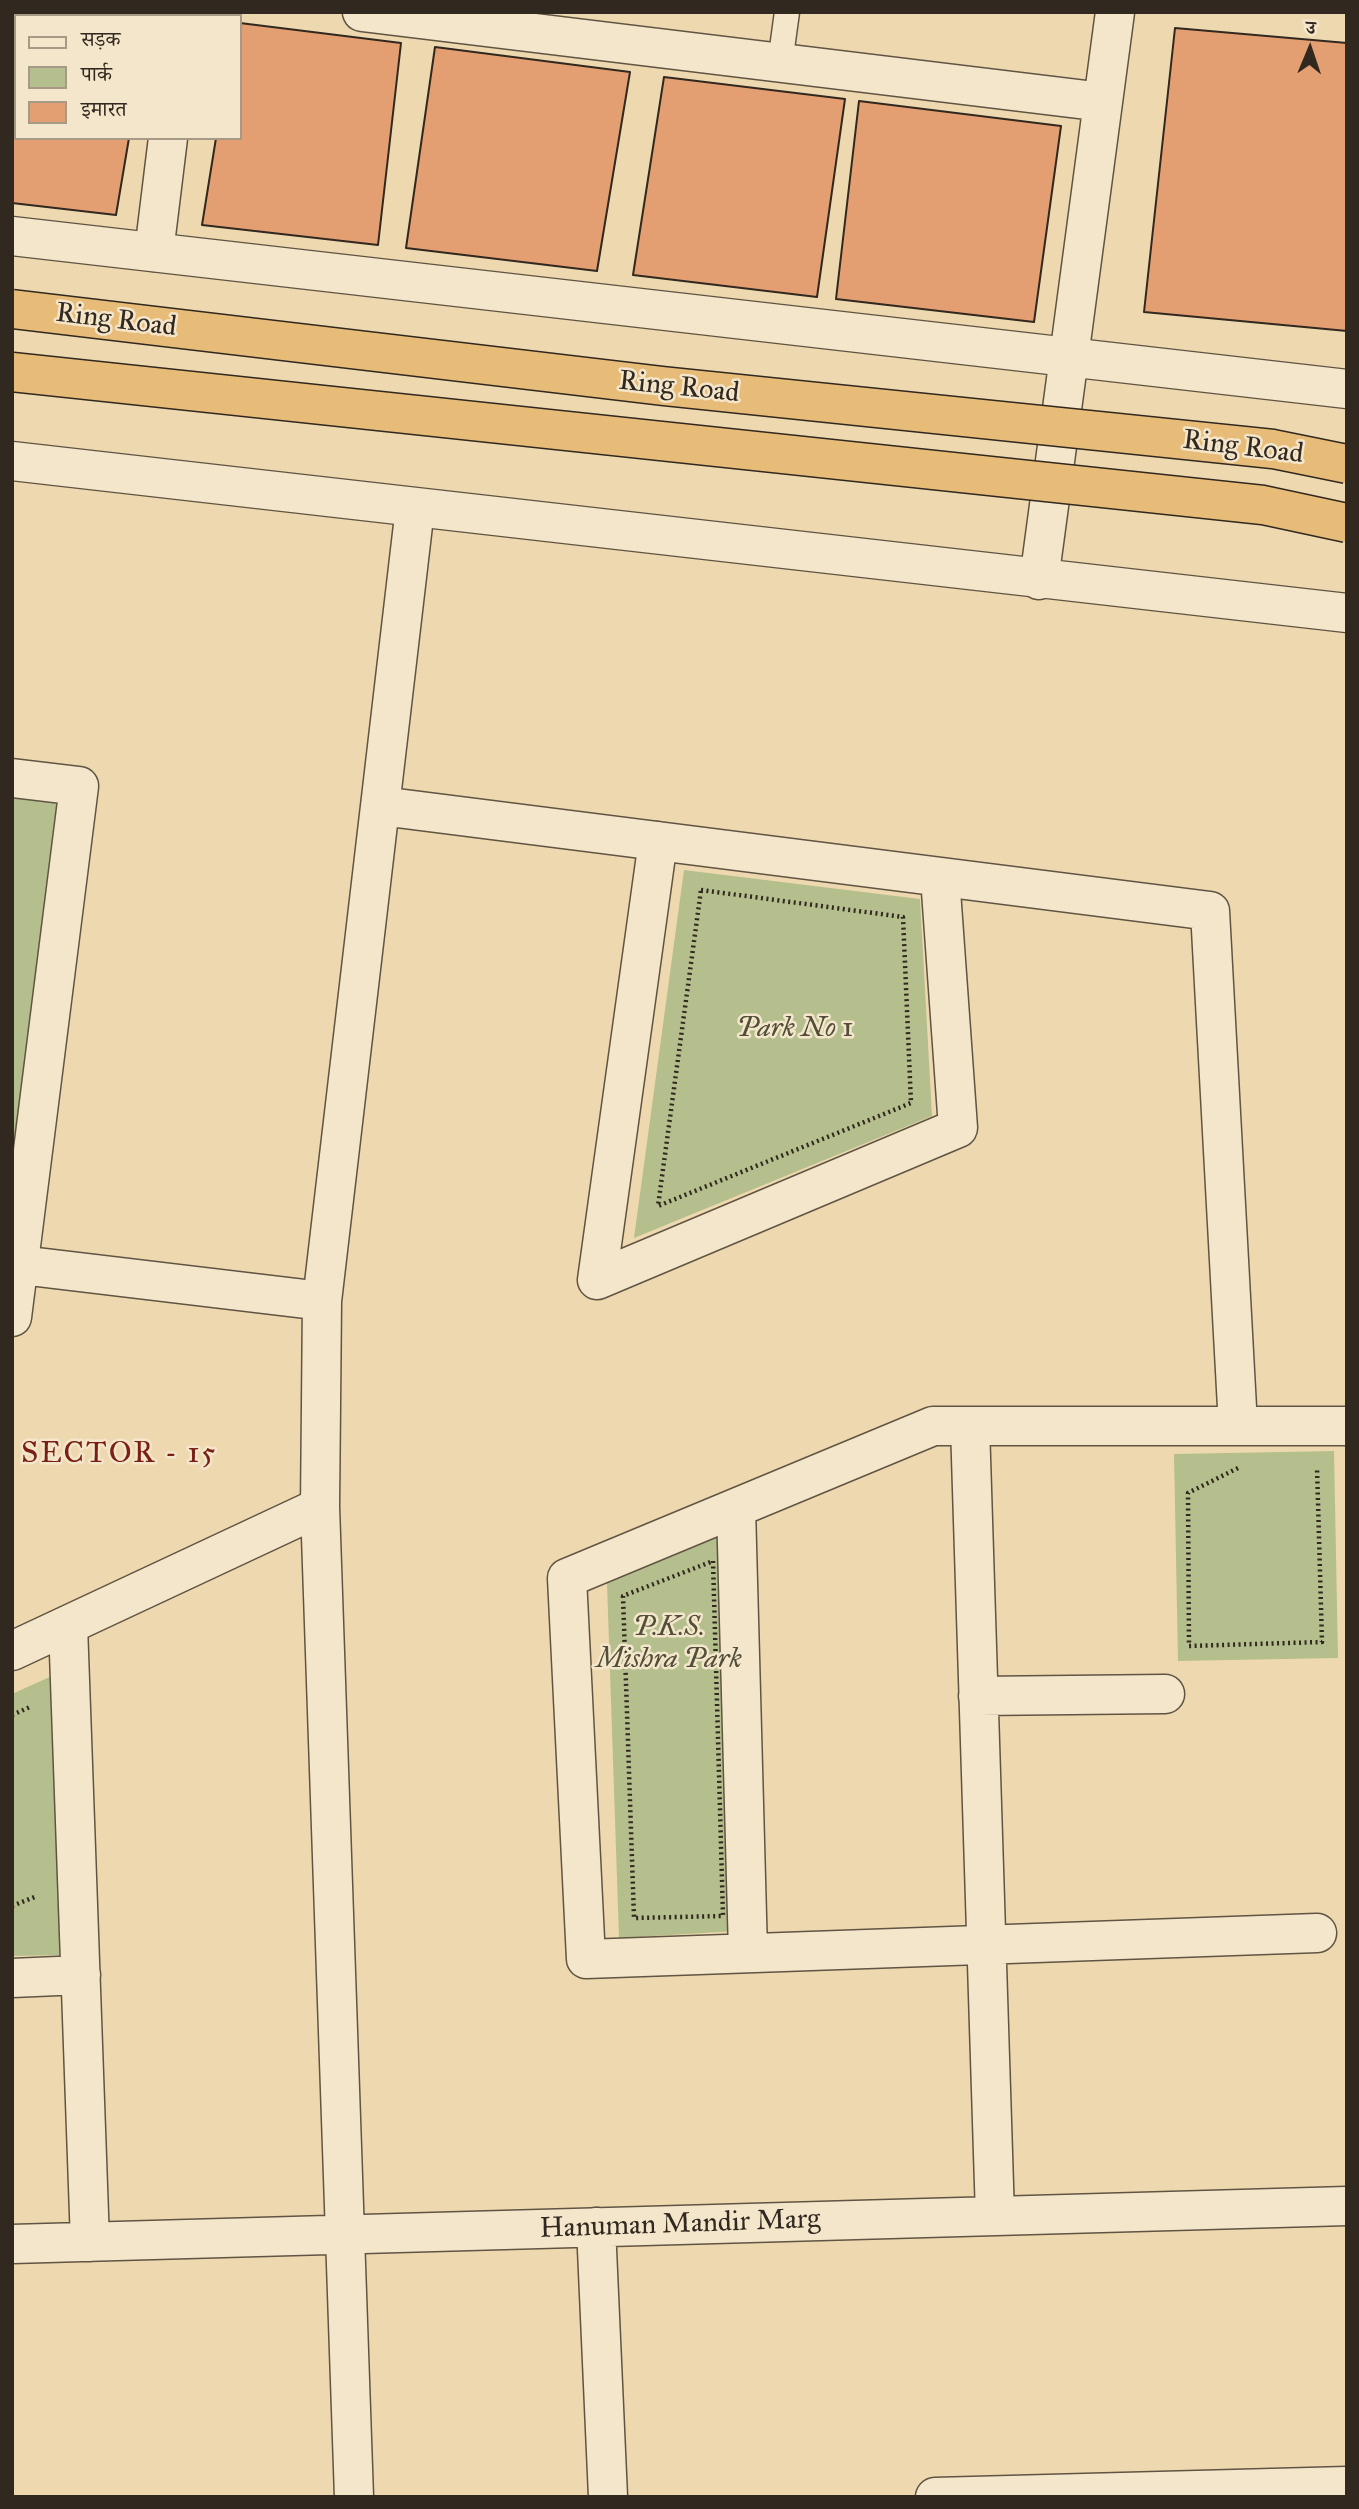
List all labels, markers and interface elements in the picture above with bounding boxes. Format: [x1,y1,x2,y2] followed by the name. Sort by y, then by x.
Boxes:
[14,14,242,140] legend
[1275,14,1345,84] north arrow
[1306,16,1316,39] text: उ
[81,26,120,52] text: सड़क
[81,61,112,87] text: पार्क
[81,96,127,122] text: इमारत
[54,297,178,345] street label: Ring Road
[617,365,741,411] street label: Ring Road
[1181,424,1305,472] street label: Ring Road
[737,1012,853,1046] park label: Park No 1
[22,1437,216,1473] district label: SECTOR - 15
[596,1611,742,1677] park label: P.K.S. Mishra Park
[539,2203,821,2247] street label: Hanuman Mandir Marg

